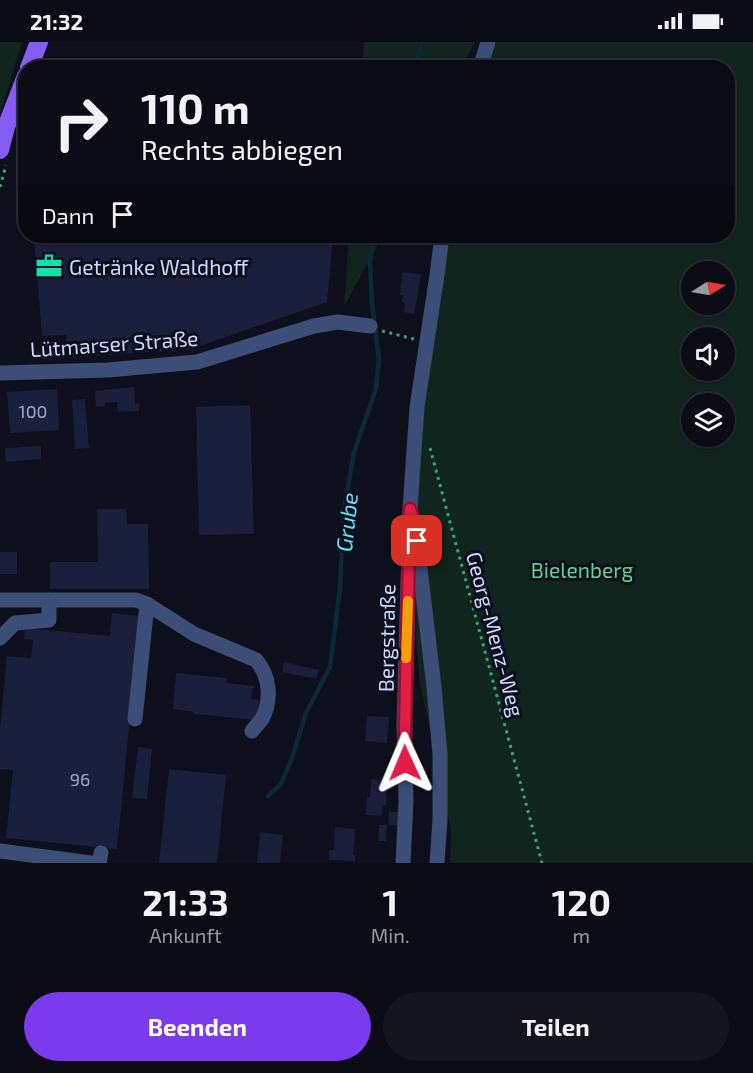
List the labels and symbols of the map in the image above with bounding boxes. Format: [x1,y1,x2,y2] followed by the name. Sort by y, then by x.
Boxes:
[34,251,64,281] office icon: Getränke Waldhoff
[69,254,249,279] place label: Getränke Waldhoff
[681,261,735,315] north arrow
[29,325,199,361] street label: Lütmarser Straße
[19,400,47,422] house number: 100
[330,491,362,553] water label: Grube
[391,515,442,566] pin
[462,549,530,720] street label: Georg-Menz-Weg
[531,557,634,582] park label: Bielenberg
[373,584,399,692] street label: Bergstraße
[373,731,437,795] position arrow
[70,768,90,790] house number: 96

